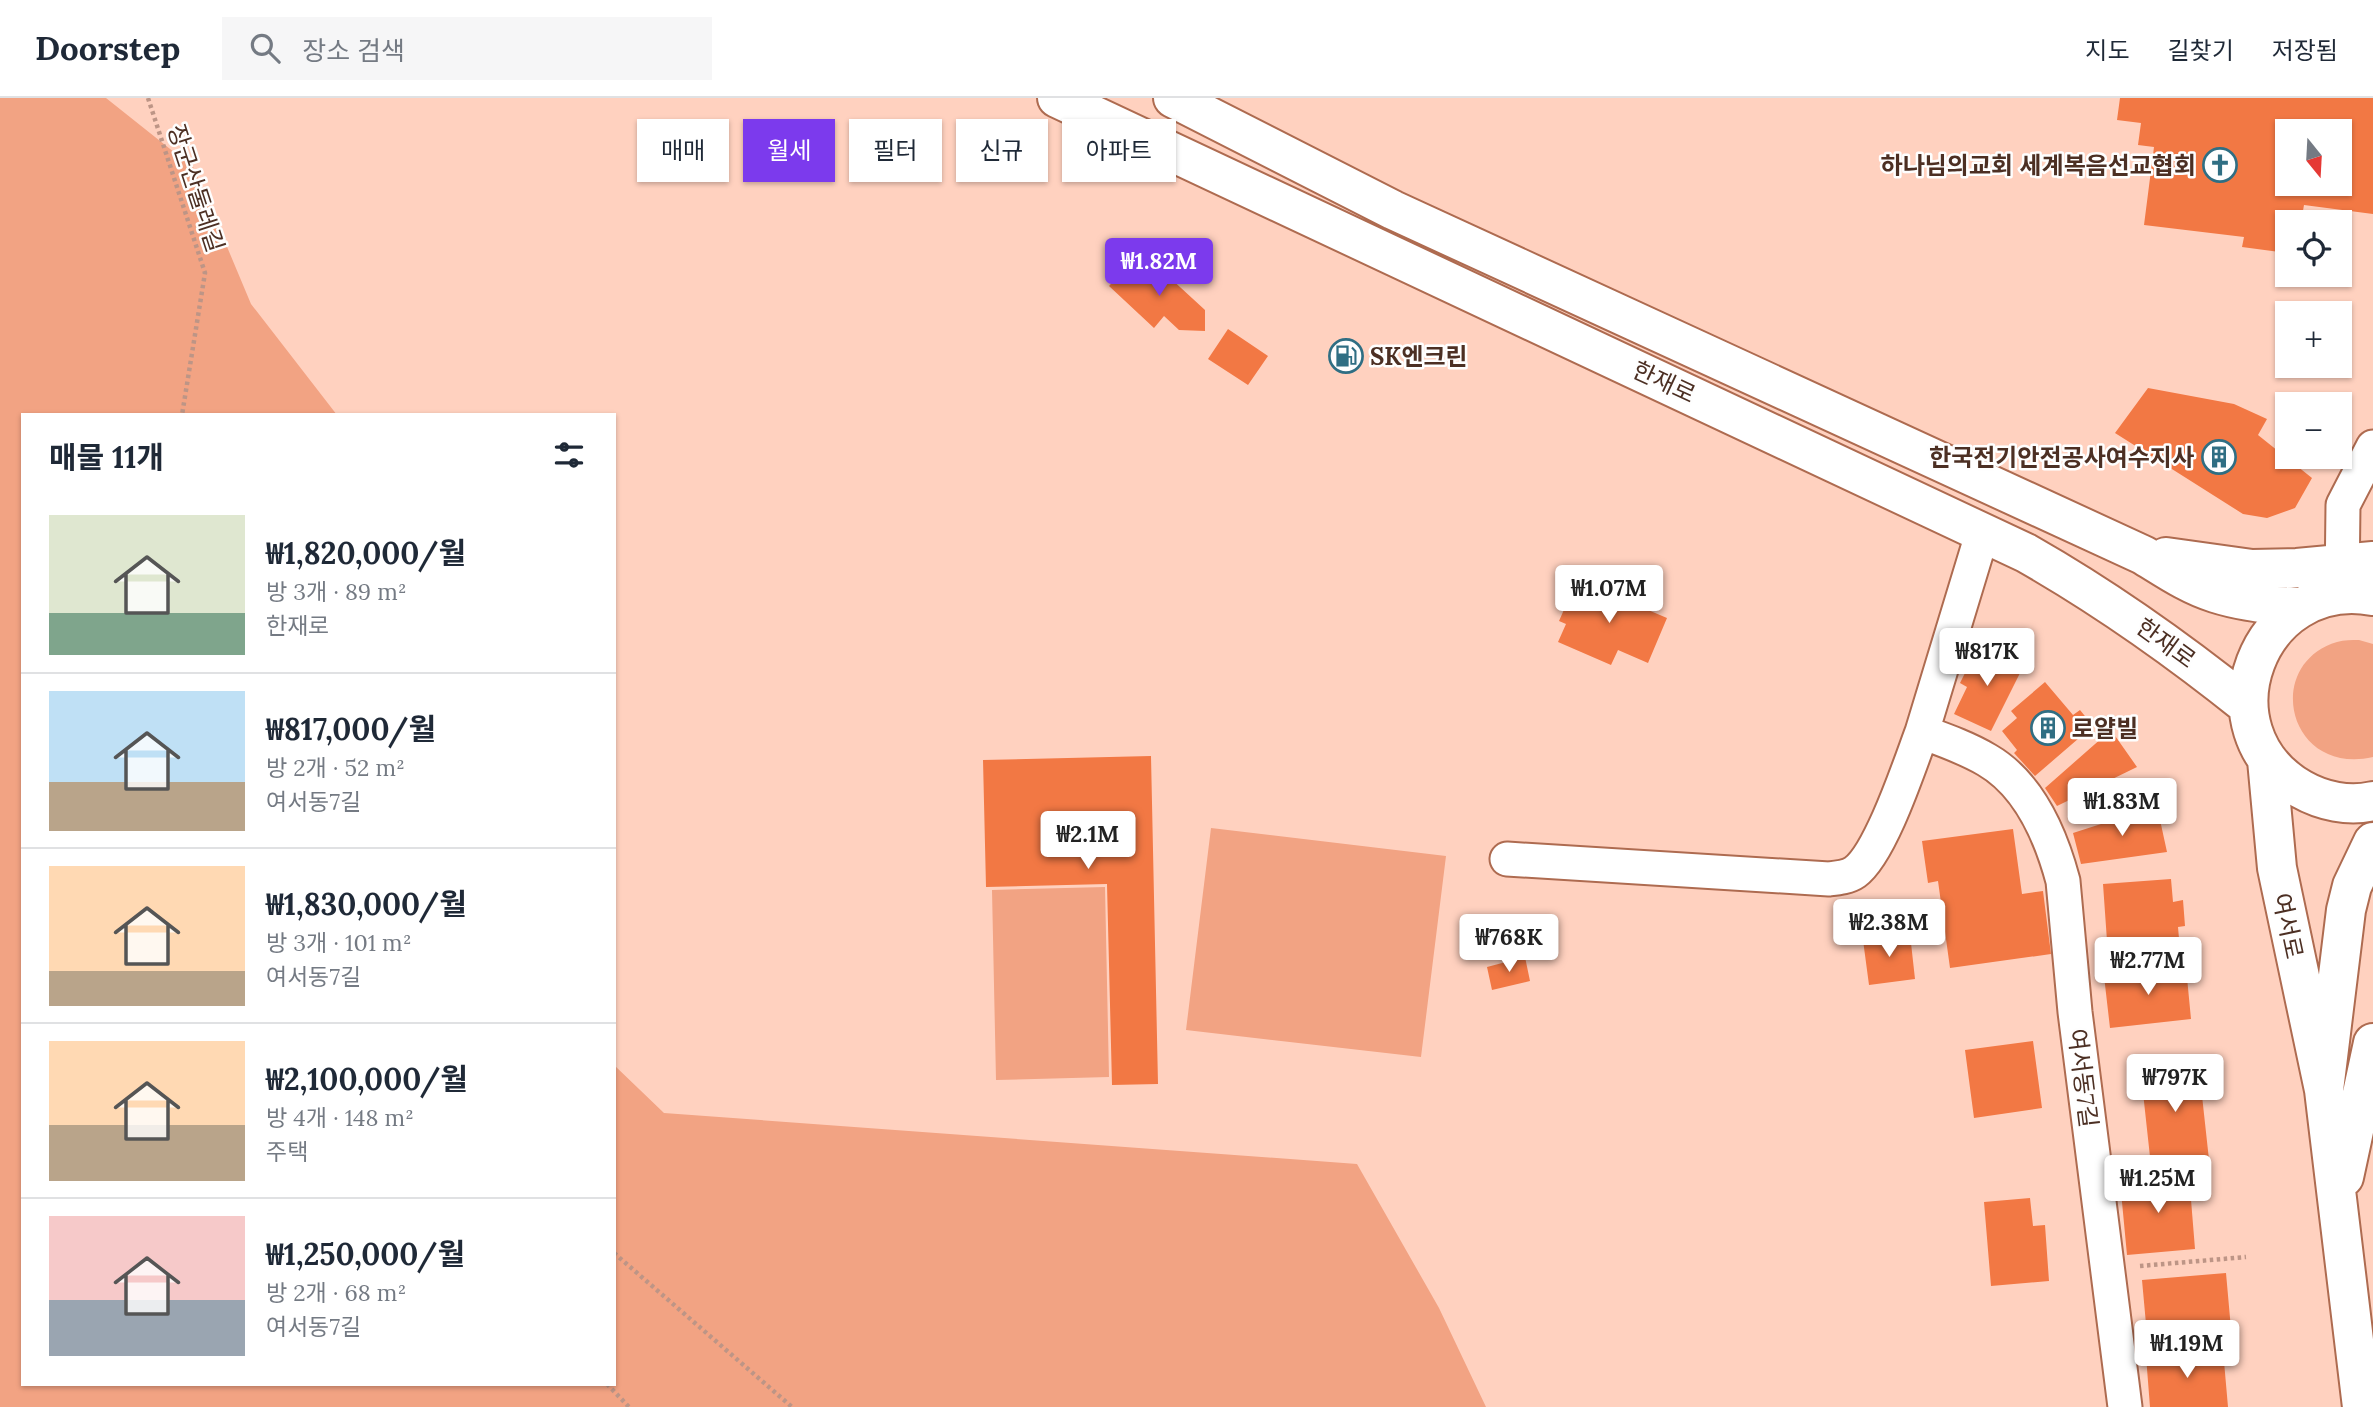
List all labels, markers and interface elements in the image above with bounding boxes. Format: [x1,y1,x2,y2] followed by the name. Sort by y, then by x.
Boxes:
[222,17,712,80] search box
[35,27,180,69] text: Doorstep
[246,29,284,67] icon: search
[302,34,405,67] text: 장소 검색
[2085,35,2130,66] text: 지도
[2168,35,2234,66] text: 길찾기
[2272,35,2338,66] text: 저장됨
[637,119,729,182] chip: 매매
[743,119,835,182] chip: 월세
[849,119,942,182] chip: 필터
[956,119,1048,182] chip: 신규
[1062,119,1176,182] chip: 아파트
[2275,119,2352,196] north arrow
[2275,119,2352,469] map controls
[161,120,231,256] street label: 장군산둘레길
[2201,146,2239,184] church icon: 하나님의교회 세계복음선교협회
[1881,150,2196,181] place label: 하나님의교회 세계복음선교협회
[2275,210,2352,287] button: locate
[1102,238,1216,298] pin: ₩1.82M
[1121,246,1197,275] text: ₩1.82M
[2275,301,2352,378] button: +
[1327,337,1365,375] fuel station icon: SK엔크린
[1370,341,1468,372] place label: SK엔크린
[1627,354,1701,410] street label: 한재로
[2275,392,2352,469] button: −
[550,436,588,474] icon: filters
[49,438,164,476] text: 매물 11개
[2200,438,2238,476] building icon: 한국전기안전공사여수지사
[1929,442,2194,473] place label: 한국전기안전공사여수지사
[266,534,466,572] text: ₩1,820,000/월
[105,543,189,627] icon: home
[1552,566,1666,625] pin: ₩1.07M
[1571,573,1647,602] text: ₩1.07M
[266,577,407,606] text: 방 3개 · 89 m²
[266,611,329,640] text: 한재로
[2130,611,2202,675] street label: 한재로
[1938,628,2036,688] pin: ₩817K
[1955,636,2019,665] text: ₩817K
[2029,709,2067,747] building icon: 로얄빌
[266,710,436,748] text: ₩817,000/월
[2072,713,2138,744] place label: 로얄빌
[105,719,189,803] icon: home
[266,753,405,782] text: 방 2개 · 52 m²
[2065,778,2179,838] pin: ₩1.83M
[2084,786,2160,815] text: ₩1.83M
[266,787,361,816] text: 여서동7길
[1039,812,1137,871] pin: ₩2.1M
[1057,819,1119,848] text: ₩2.1M
[266,885,467,923] text: ₩1,830,000/월
[2266,890,2310,962] street label: 여서로
[105,894,189,978] icon: home
[1832,900,1946,959] pin: ₩2.38M
[1849,907,1929,936] text: ₩2.38M
[1460,914,1558,974] pin: ₩768K
[1475,922,1543,951] text: ₩768K
[266,928,412,957] text: 방 3개 · 101 m²
[2091,937,2205,997] pin: ₩2.77M
[2111,945,2185,974] text: ₩2.77M
[266,962,361,991] text: 여서동7길
[2062,1027,2104,1129] street label: 여서동7길
[2126,1054,2224,1114] pin: ₩797K
[266,1060,468,1098] text: ₩2,100,000/월
[2143,1062,2207,1091] text: ₩797K
[105,1069,189,1153] icon: home
[266,1103,414,1132] text: 방 4개 · 148 m²
[266,1137,308,1166] text: 주택
[2101,1156,2215,1215] pin: ₩1.25M
[2120,1163,2196,1192] text: ₩1.25M
[266,1235,465,1273] text: ₩1,250,000/월
[105,1244,189,1328] icon: home
[266,1278,406,1307] text: 방 2개 · 68 m²
[266,1312,361,1341] text: 여서동7길
[2130,1320,2244,1380] pin: ₩1.19M
[2150,1328,2224,1357] text: ₩1.19M

